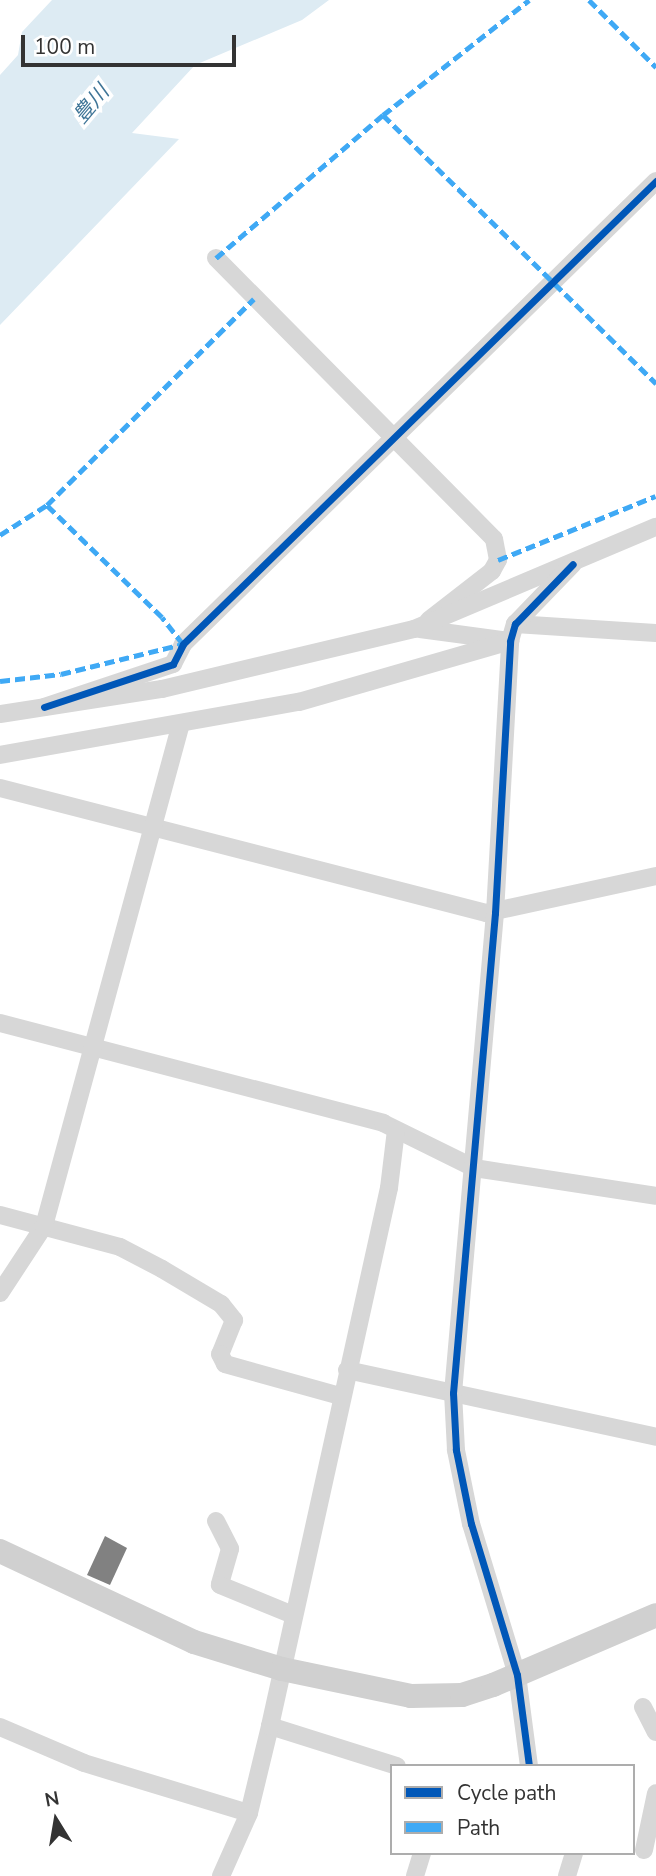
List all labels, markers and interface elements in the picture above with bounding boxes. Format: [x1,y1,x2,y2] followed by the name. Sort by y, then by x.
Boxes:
[24,21,240,65] scale bar
[34,33,95,61] text: 100 m
[68,80,114,128] water label: 豊川
[390,1764,635,1855] legend
[457,1779,556,1807] text: Cycle path
[21,1785,91,1855] north arrow
[43,1785,61,1814] text: N
[457,1814,500,1842] text: Path

